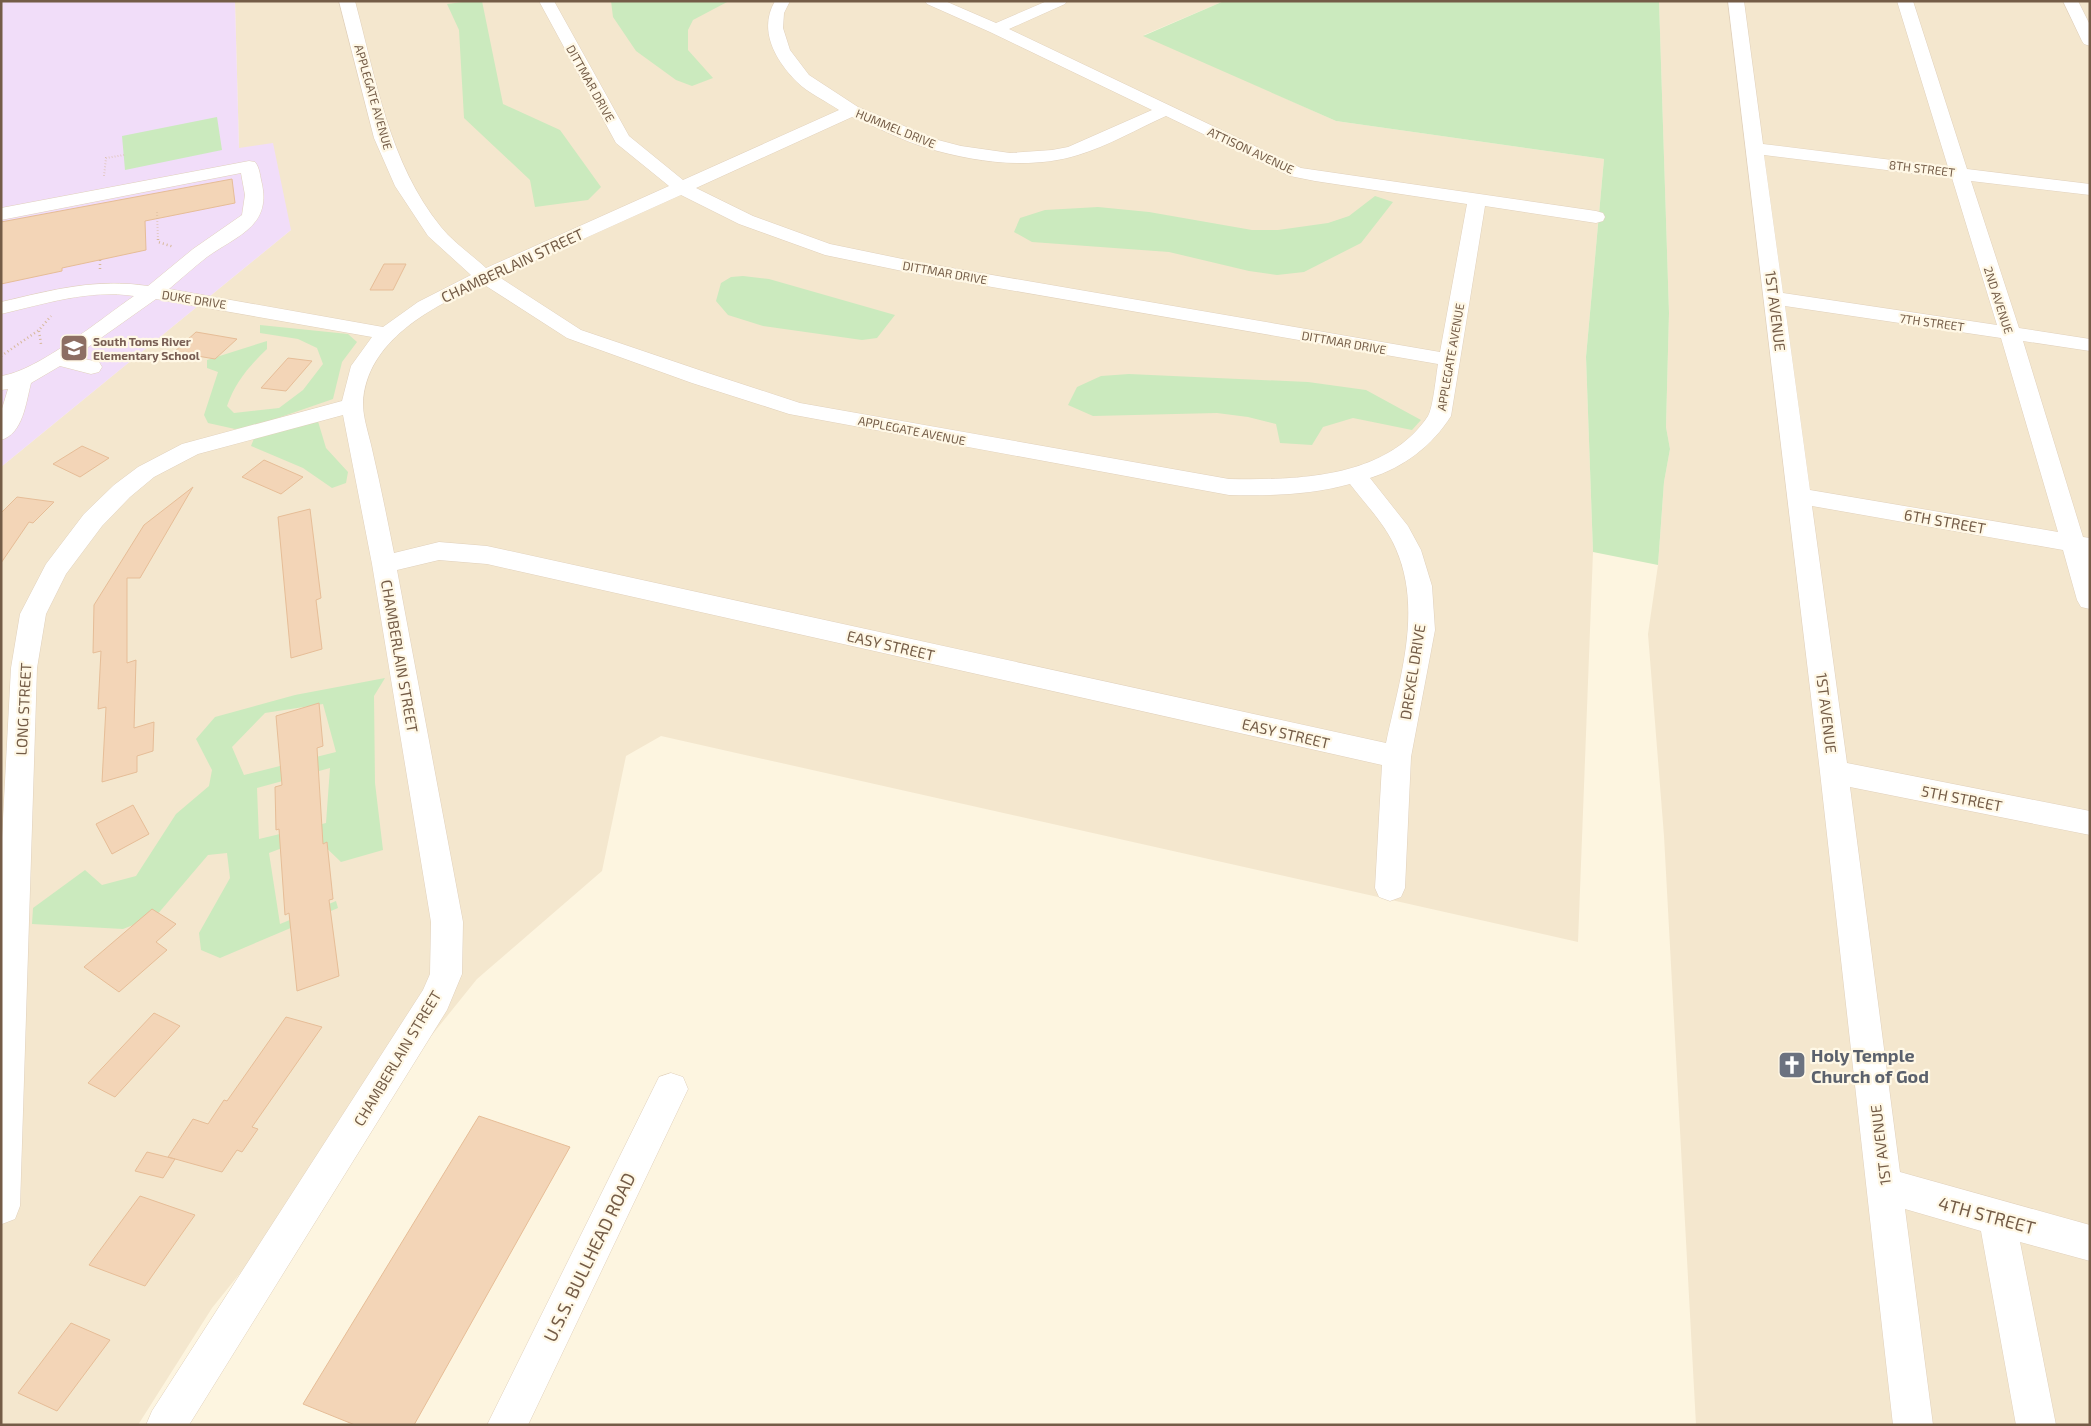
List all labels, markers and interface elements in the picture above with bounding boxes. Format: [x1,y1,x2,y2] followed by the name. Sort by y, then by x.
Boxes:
[564,42,618,124] street label: DITTMAR DRIVE
[352,43,396,152] street label: APPLEGATE AVENUE
[854,106,938,150] street label: HUMMEL DRIVE
[1206,124,1297,176] street label: ATTISON AVENUE
[1888,157,1956,179] street label: 8TH STREET
[438,224,586,306] street label: CHAMBERLAIN STREET
[902,258,989,286] street label: DITTMAR DRIVE
[1982,265,2017,336] street label: 2ND AVENUE
[1762,270,1790,352] street label: 1ST AVENUE
[161,287,227,311] street label: DUKE DRIVE
[1434,302,1466,412] street label: APPLEGATE AVENUE
[1899,311,1965,333] street label: 7TH STREET
[1301,328,1388,356] street label: DITTMAR DRIVE
[59,333,89,363] school or university icon: South Toms River Elementary School
[93,334,200,363] place label: South Toms River Elementary School
[857,413,967,447] street label: APPLEGATE AVENUE
[1903,505,1988,537] street label: 6TH STREET
[378,578,422,734] street label: CHAMBERLAIN STREET
[1396,623,1428,721] street label: DREXEL DRIVE
[845,626,937,664] street label: EASY STREET
[12,662,34,756] street label: LONG STREET
[1813,672,1841,754] street label: 1ST AVENUE
[1240,714,1332,752] street label: EASY STREET
[1920,781,2004,815] street label: 5TH STREET
[349,987,445,1129] street label: CHAMBERLAIN STREET
[1811,1044,1929,1087] place label: Holy Temple Church of God
[1777,1050,1807,1080] church icon: Holy Temple Church of God
[1866,1104,1894,1186] street label: 1ST AVENUE
[538,1169,640,1345] street label: U.S.S. BULLHEAD ROAD
[1936,1191,2039,1239] street label: 4TH STREET

